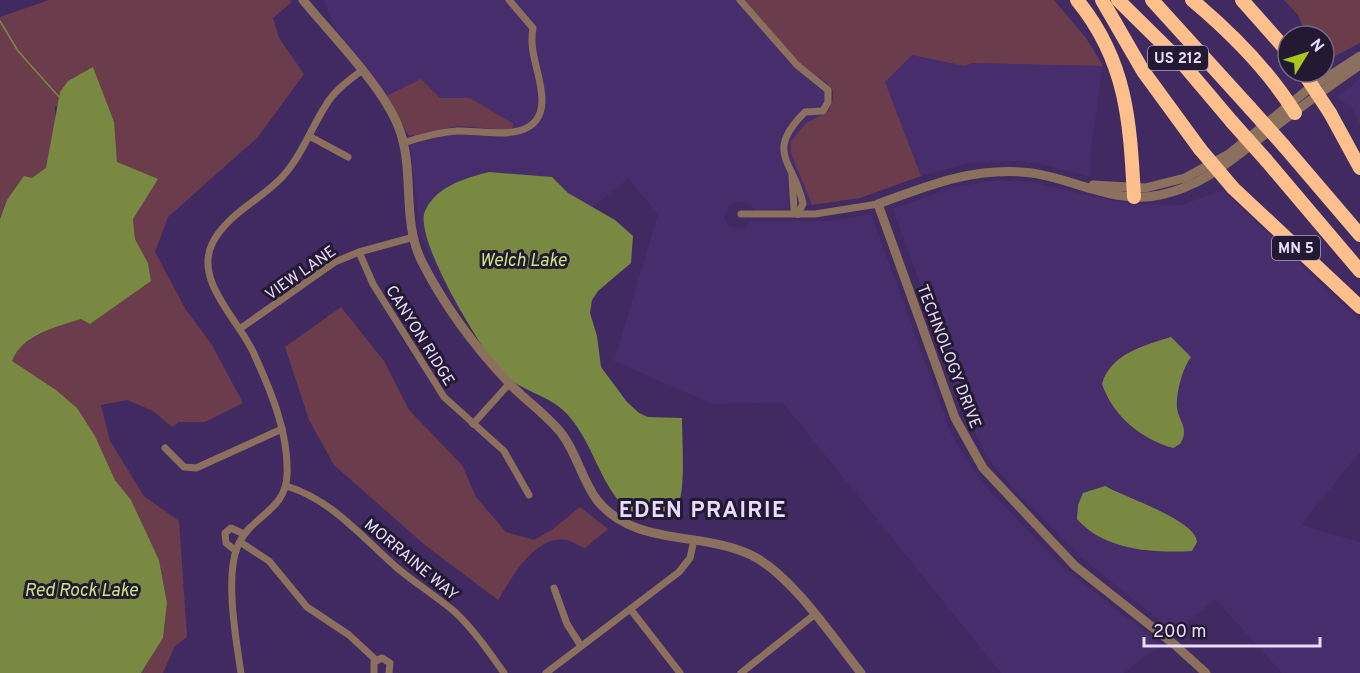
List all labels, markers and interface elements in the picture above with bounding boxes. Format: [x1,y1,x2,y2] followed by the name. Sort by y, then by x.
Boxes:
[1276,24,1336,84] north arrow
[1305,35,1328,57] text: N
[1148,46,1208,70] road number: US 212
[1272,236,1320,260] road number: MN 5
[262,242,340,305] street label: VIEW LANE
[479,250,567,273] water label: Welch Lake
[380,282,458,390] street label: CANYON RIDGE
[911,282,985,432] street label: TECHNOLOGY DRIVE
[619,498,787,525] district label: EDEN PRAIRIE
[359,515,462,606] street label: MORRAINE WAY
[24,580,138,603] water label: Red Rock Lake
[1144,610,1320,648] scale bar
[1153,621,1206,644] text: 200 m

